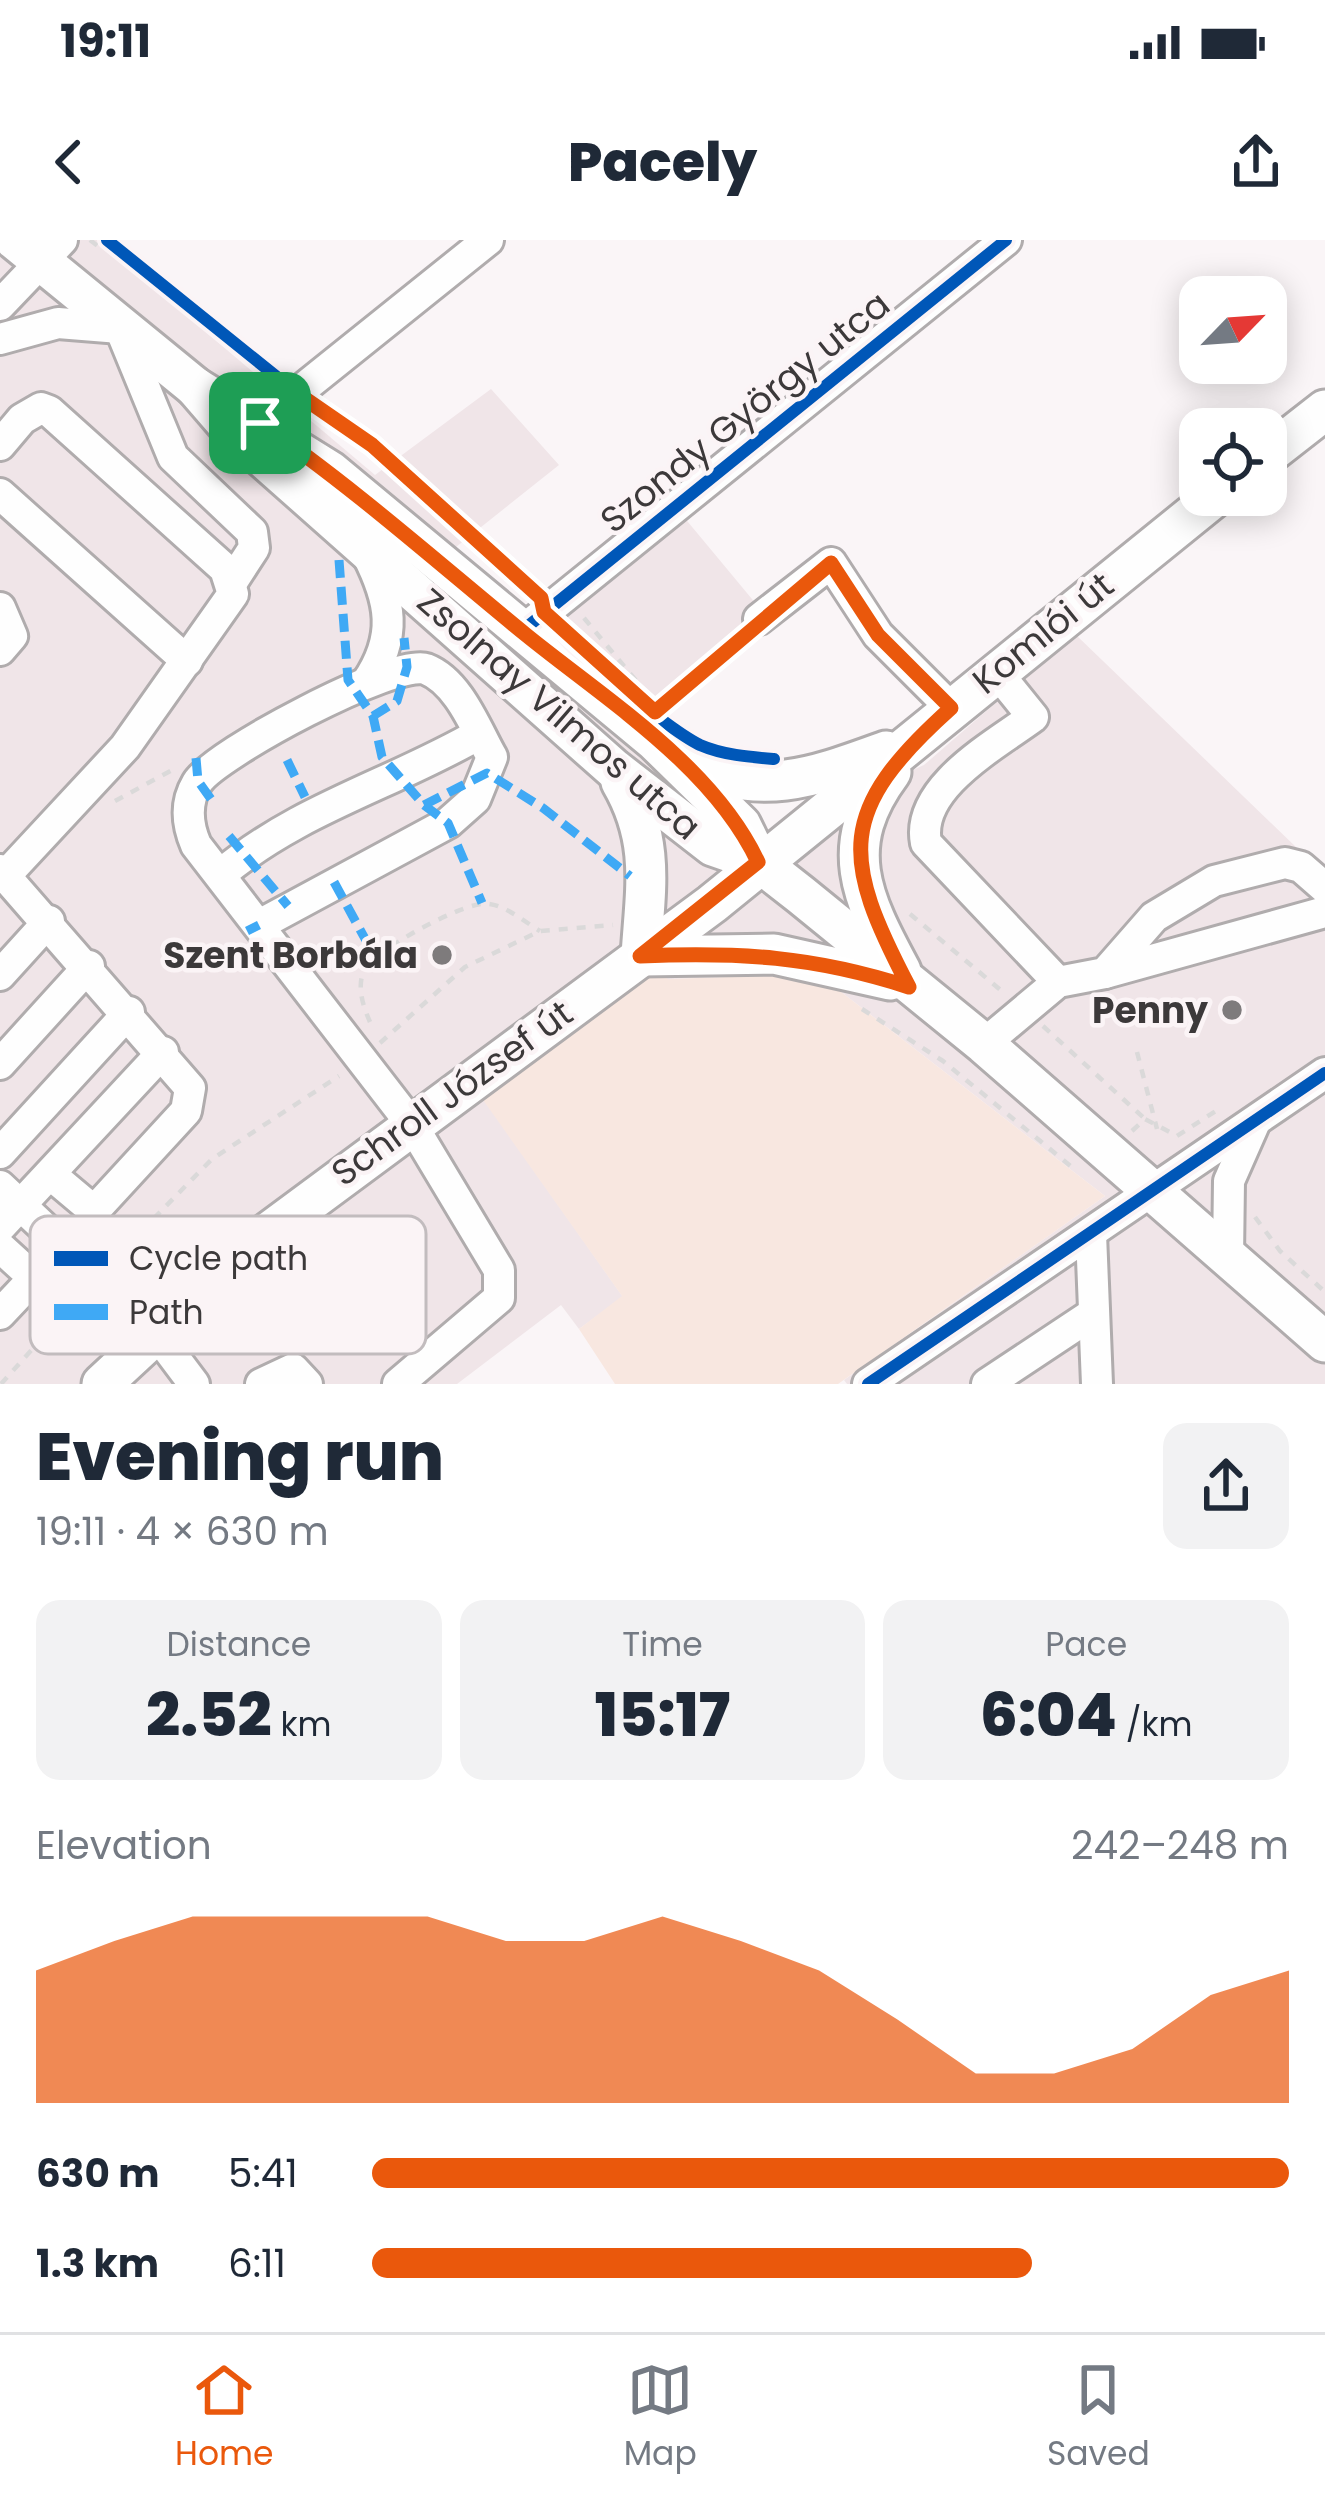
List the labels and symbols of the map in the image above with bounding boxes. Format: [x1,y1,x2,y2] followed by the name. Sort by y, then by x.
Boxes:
[1179,276,1287,384] north arrow
[589,279,901,545] street label: Szondy György utca
[209,372,311,474] pin
[962,560,1124,706] street label: Komlói út
[406,577,712,851] street label: Zsolnay Vilmos utca
[163,930,418,981] place label: Szent Borbála
[429,942,455,968] marker: Szent Borbála
[1092,985,1208,1036] place label: Penny
[321,988,583,1198] street label: Schroll József út
[1219,997,1245,1023] marker: Penny
[30,1216,426,1354] legend
[129,1235,308,1282] text: Cycle path
[129,1289,204,1336] text: Path

